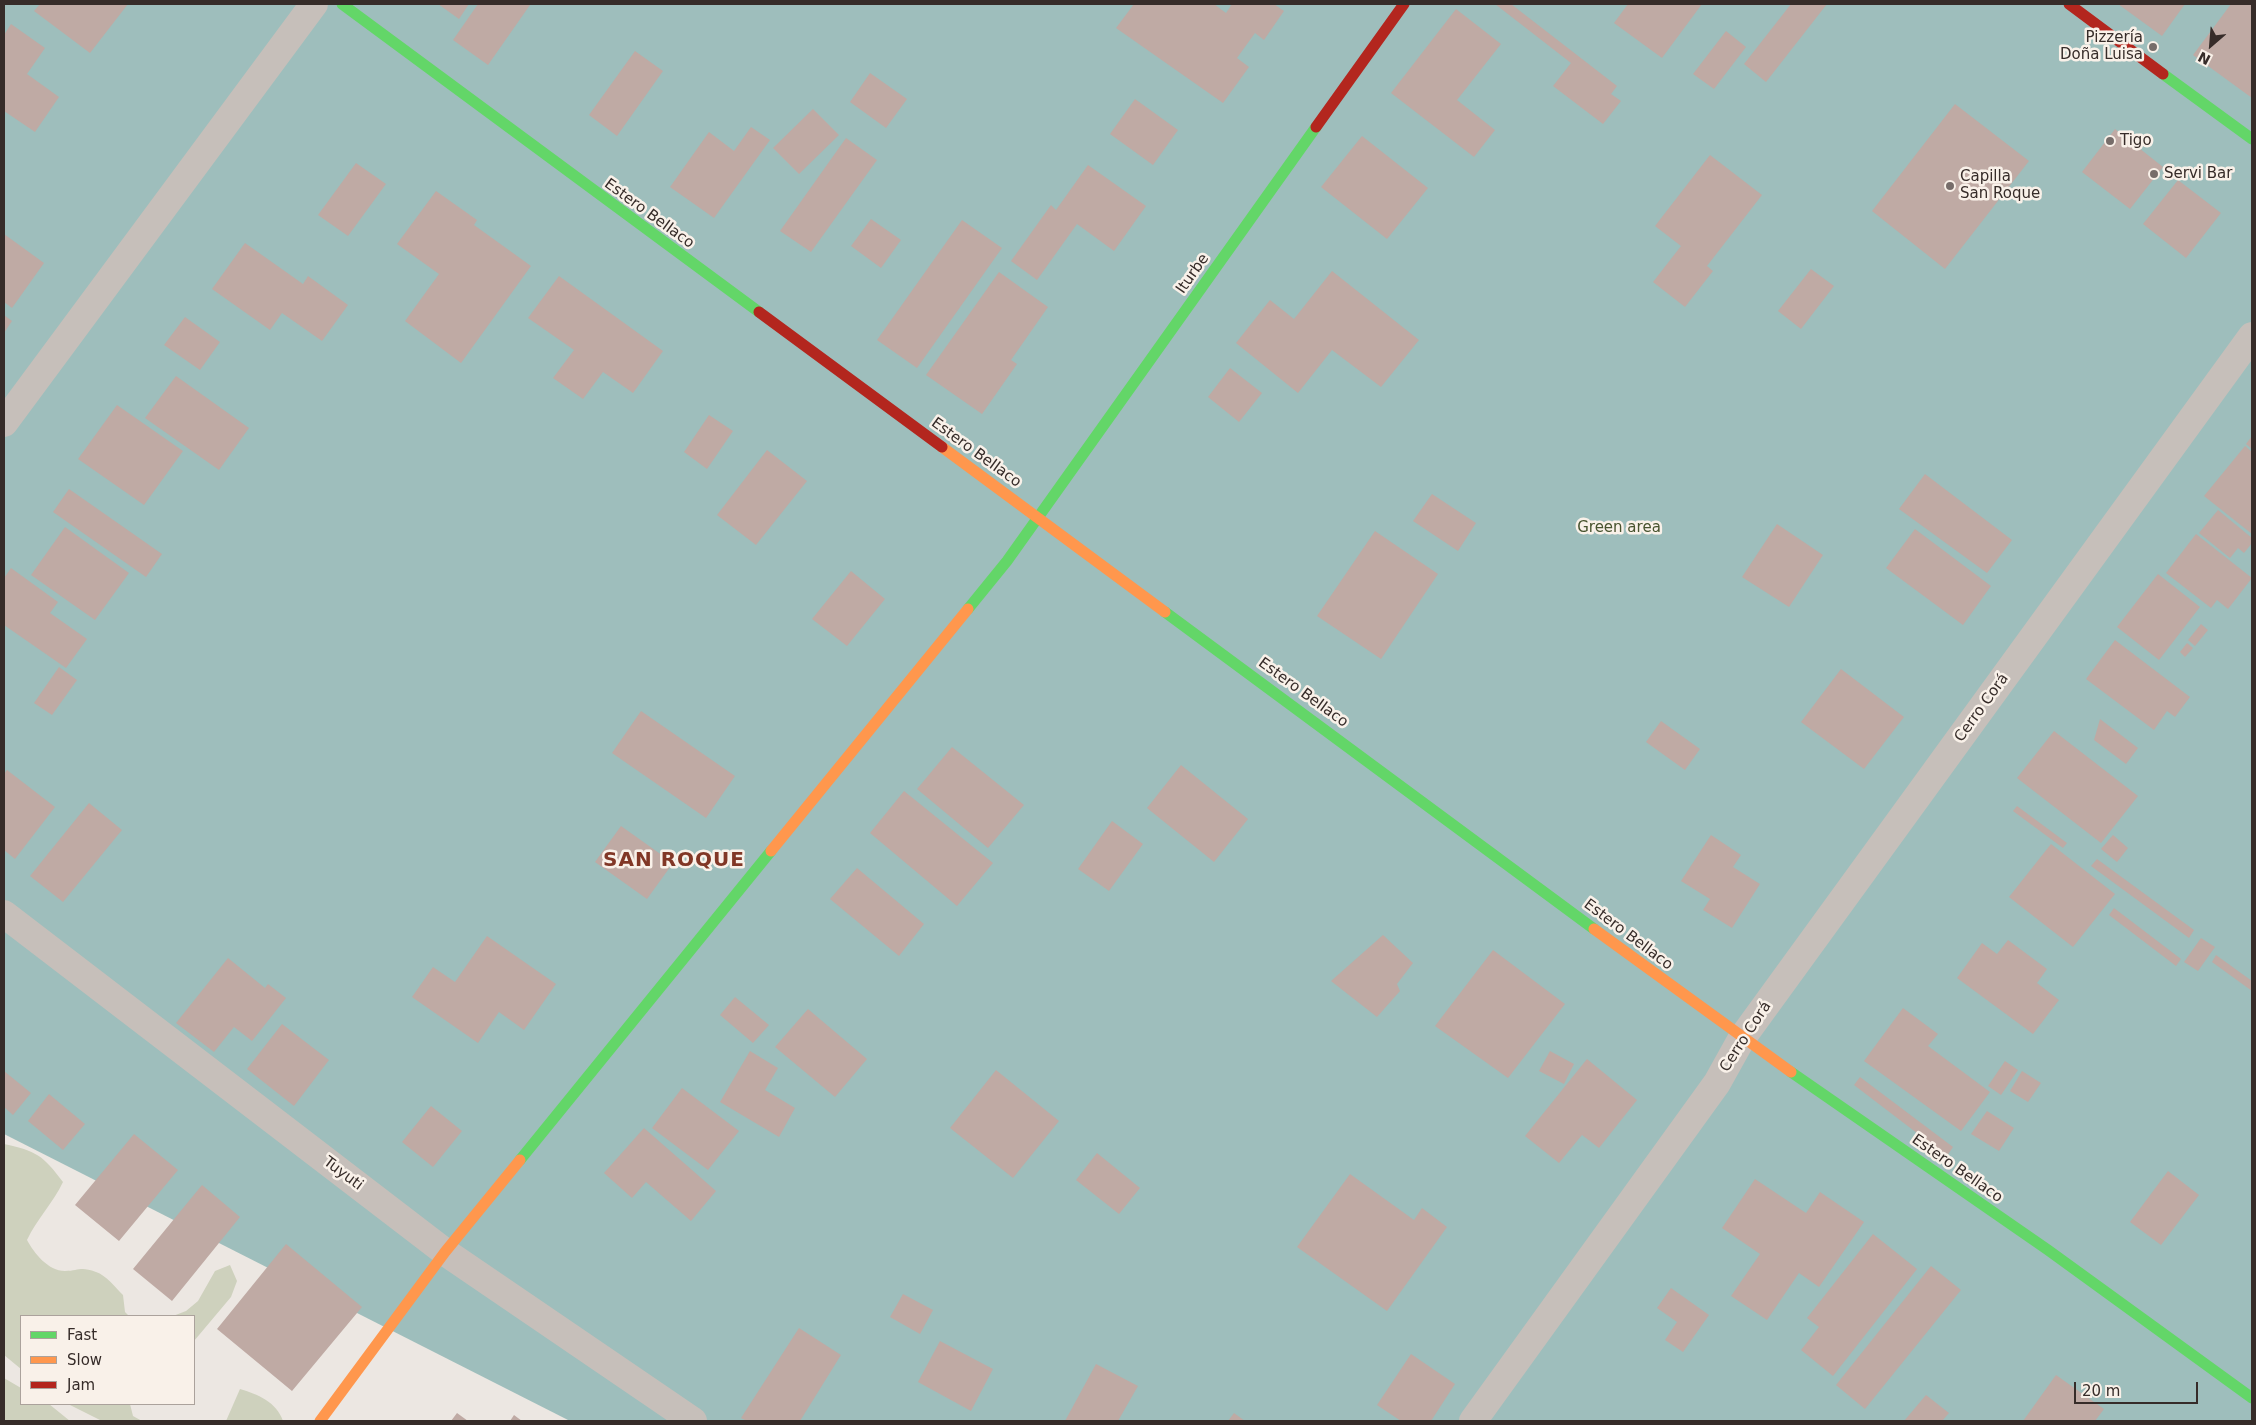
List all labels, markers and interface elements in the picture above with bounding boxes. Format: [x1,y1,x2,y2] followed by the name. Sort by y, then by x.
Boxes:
[2186,20,2236,70] north arrow
[2060,29,2143,64] place label: Pizzería Doña Luisa
[2147,41,2159,53] marker: Pizzería Doña Luisa
[2195,49,2213,68] text: N
[2120,132,2152,150] place label: Tigo
[2104,135,2116,147] marker: Tigo
[2164,165,2232,183] place label: Servi Bar
[1960,168,2040,203] place label: Capilla San Roque
[2148,168,2160,180] marker: Servi Bar
[601,175,697,253] street label: Estero Bellaco
[1944,180,1956,192] marker: Capilla San Roque
[1173,251,1213,297] street label: Iturbe
[928,414,1024,492] street label: Estero Bellaco
[1577,519,1661,537] park label: Green area
[1255,654,1351,732] street label: Estero Bellaco
[1951,670,2013,746] street label: Cerro Corá
[602,849,746,873] district label: SAN ROQUE
[1580,896,1676,974] street label: Estero Bellaco
[1717,998,1775,1076] street label: Cerro Corá
[1908,1131,2006,1207] street label: Estero Bellaco
[320,1153,366,1195] street label: Tuyuti
[20,1315,195,1405] legend
[67,1326,97,1344] text: Fast
[67,1351,102,1369] text: Slow
[2076,1372,2200,1404] scale bar
[67,1376,95,1394] text: Jam
[2082,1382,2120,1400] text: 20 m

